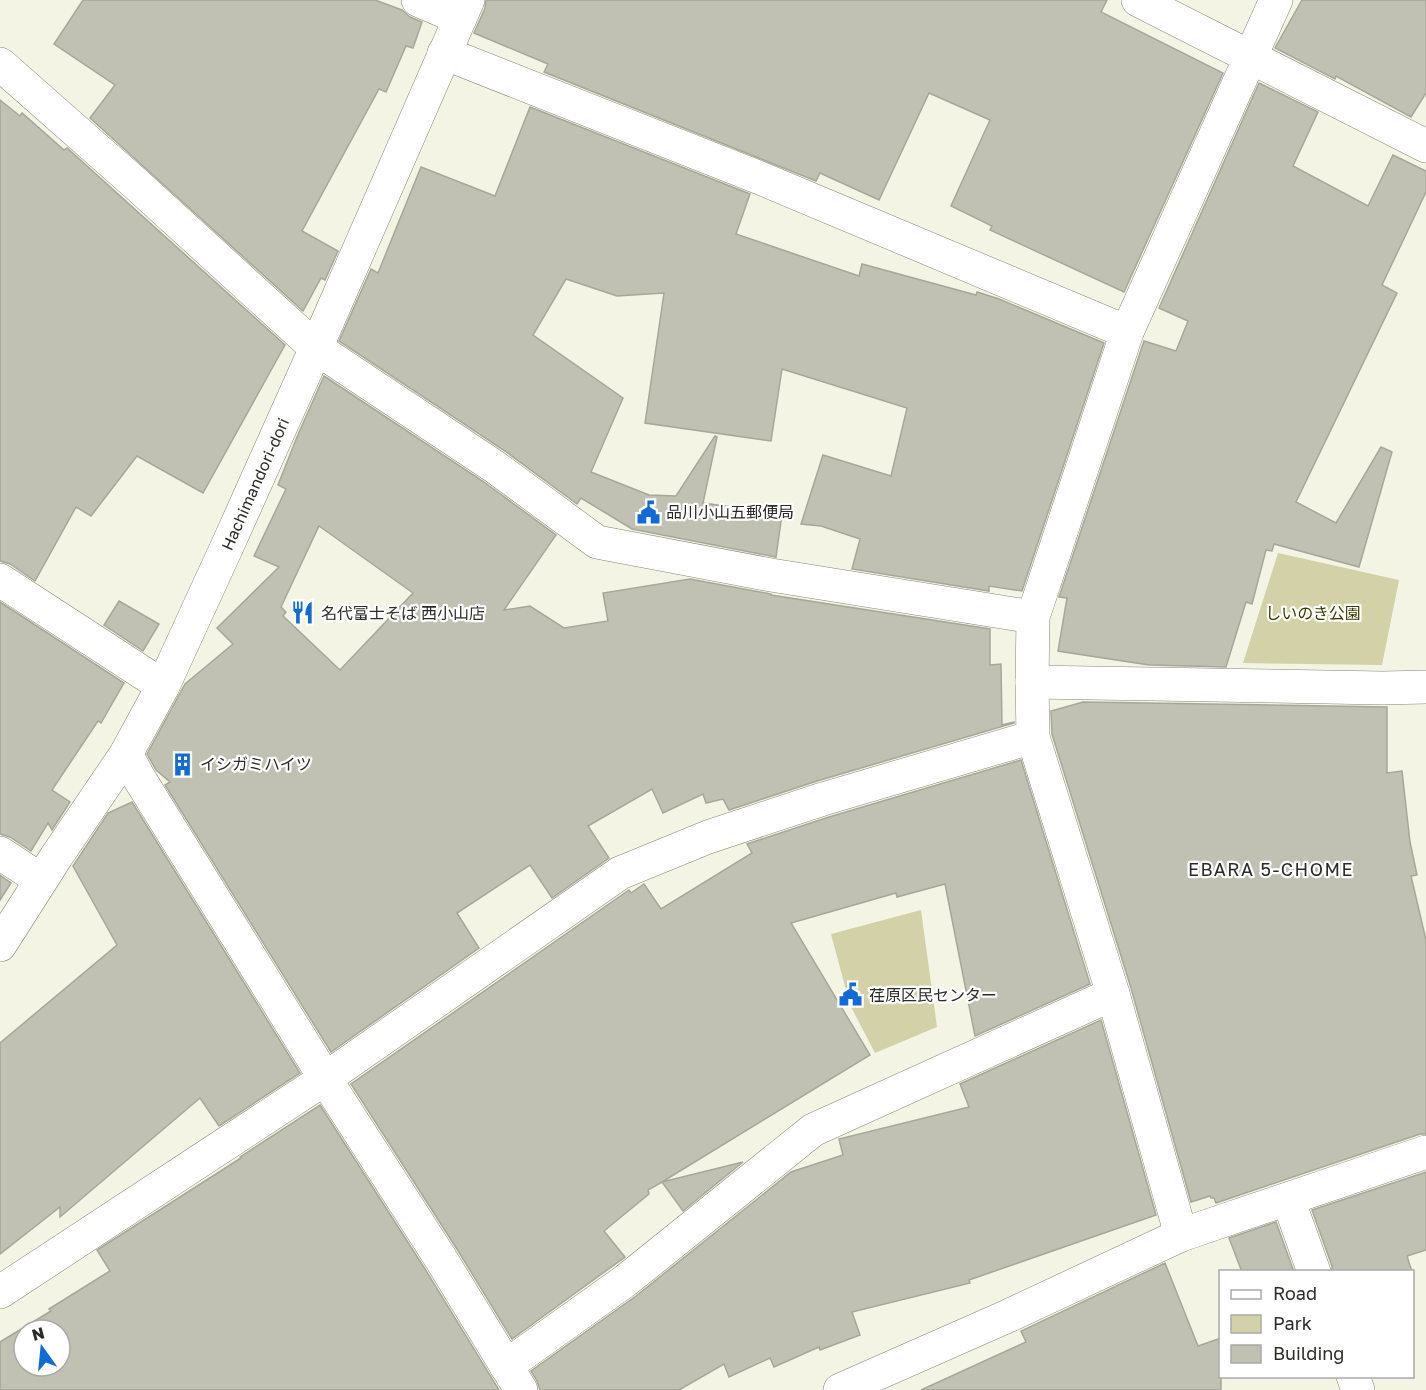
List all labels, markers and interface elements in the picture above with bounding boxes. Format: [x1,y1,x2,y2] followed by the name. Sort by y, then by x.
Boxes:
[217,415,293,553] street label: Hachimandori-dori
[635,499,661,525] public building icon: 品川小山五郵便局
[666,502,794,522] place label: 品川小山五郵便局
[290,600,316,626] restaurant icon: 名代富士そば 西小山店
[321,603,485,623] place label: 名代富士そば 西小山店
[1265,603,1361,623] park label: しいのき公園
[169,751,195,777] building icon: イシガミハイツ
[200,754,312,774] place label: イシガミハイツ
[1188,858,1354,880] district label: EBARA 5-CHOME
[838,982,864,1008] public building icon: 荏原区民センター
[869,985,997,1005] place label: 荏原区民センター
[1219,1270,1414,1378] legend
[1273,1282,1317,1304] text: Road
[1273,1312,1312,1334] text: Park
[12,1318,72,1378] north arrow
[30,1322,47,1345] text: N
[1273,1342,1344,1364] text: Building

